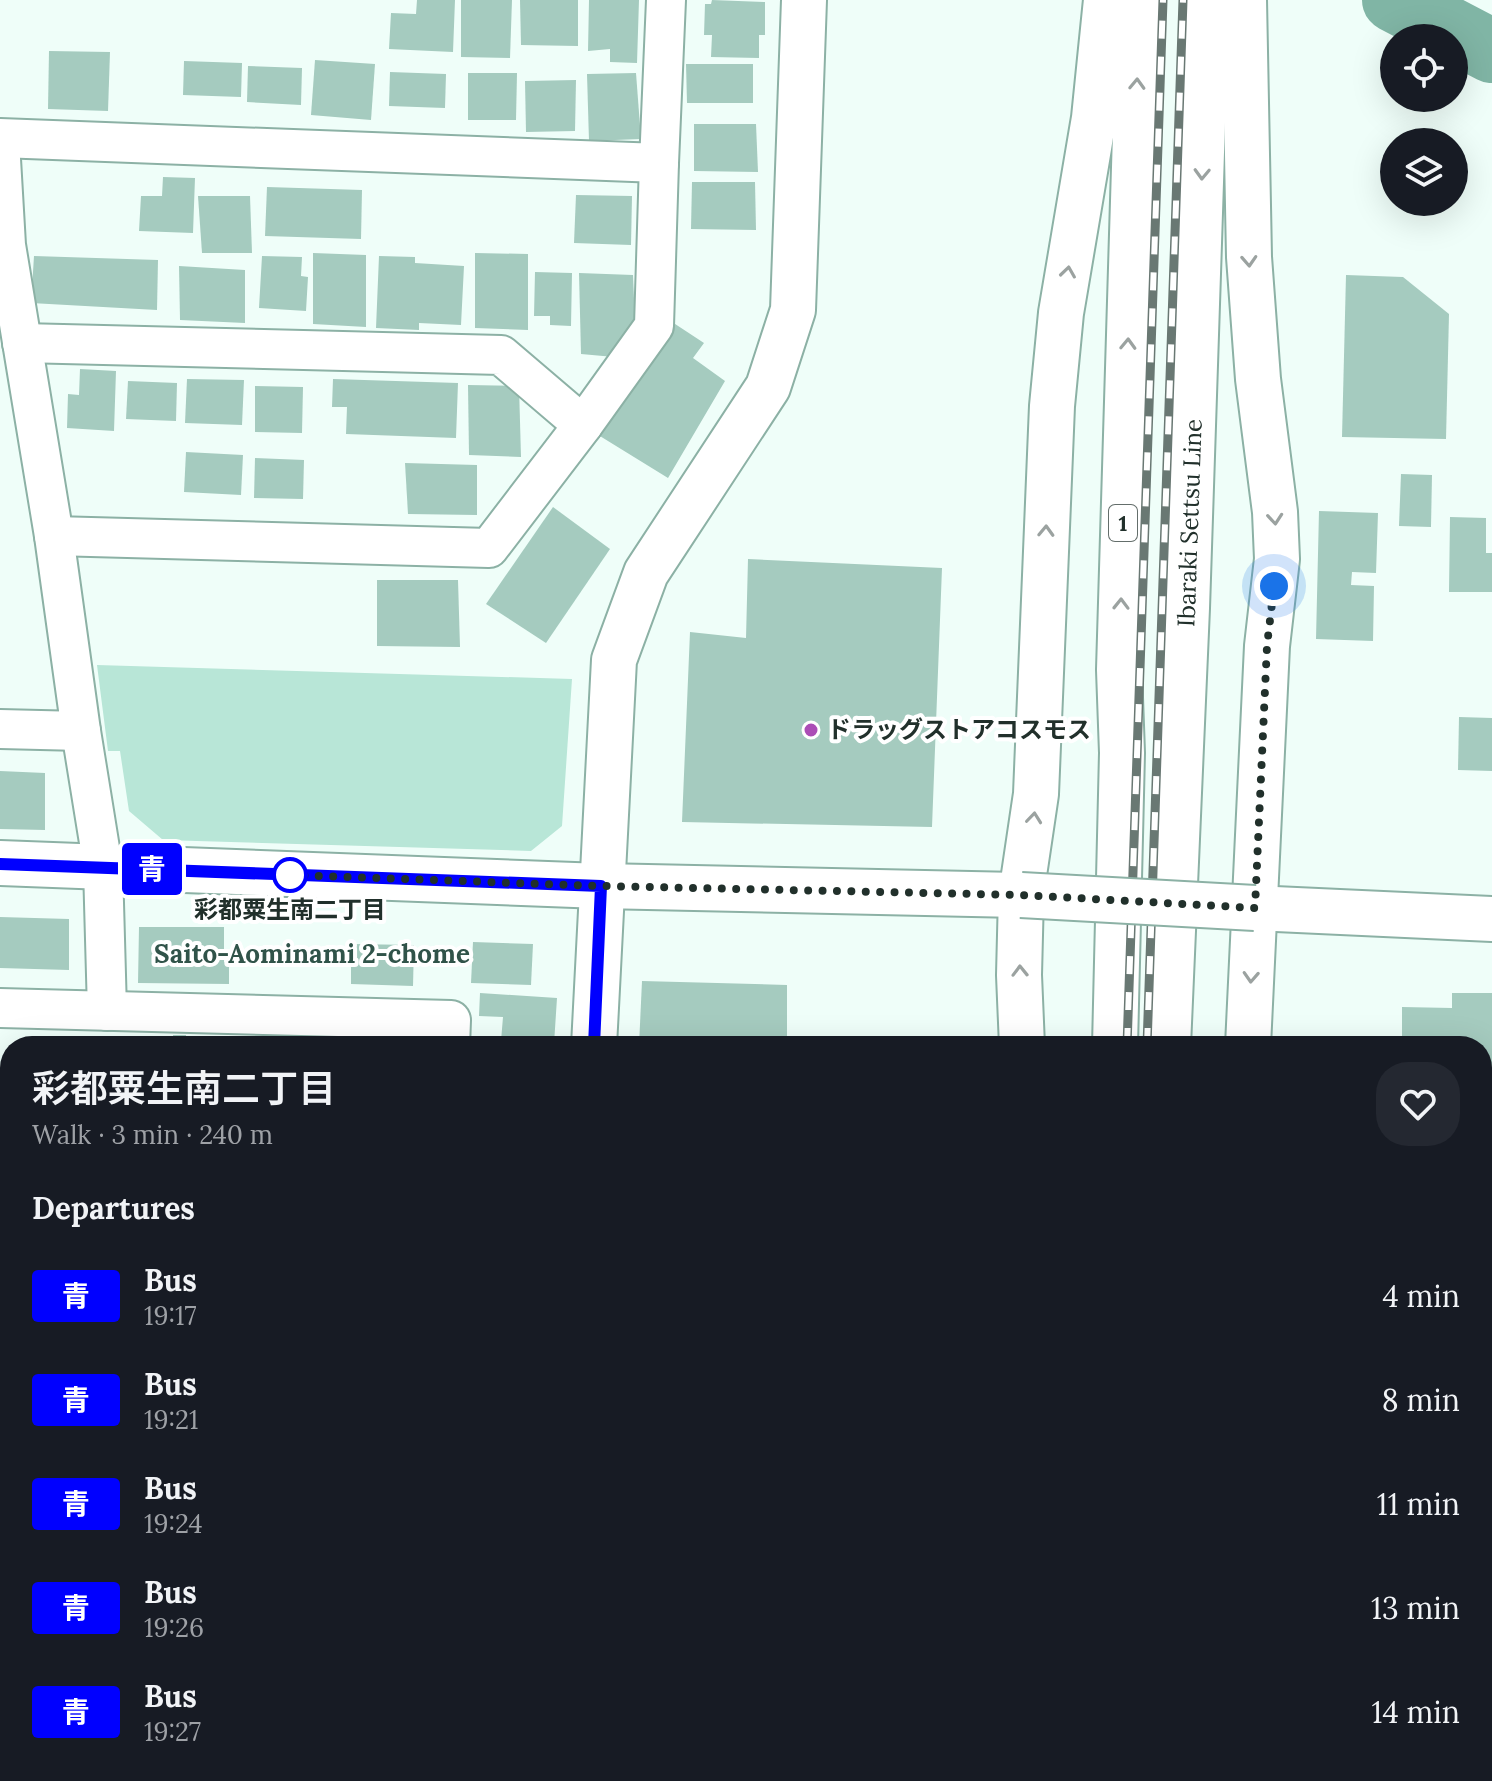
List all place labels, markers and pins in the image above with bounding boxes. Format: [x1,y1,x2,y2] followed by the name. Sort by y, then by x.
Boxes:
[827,714,1091,745] place label: ドラッグストアコスモス
[802,721,820,739] marker: ドラッグストアコスモス
[273,858,307,892] marker: 彩都粟生南二丁目
[194,894,386,925] place label: 彩都粟生南二丁目

